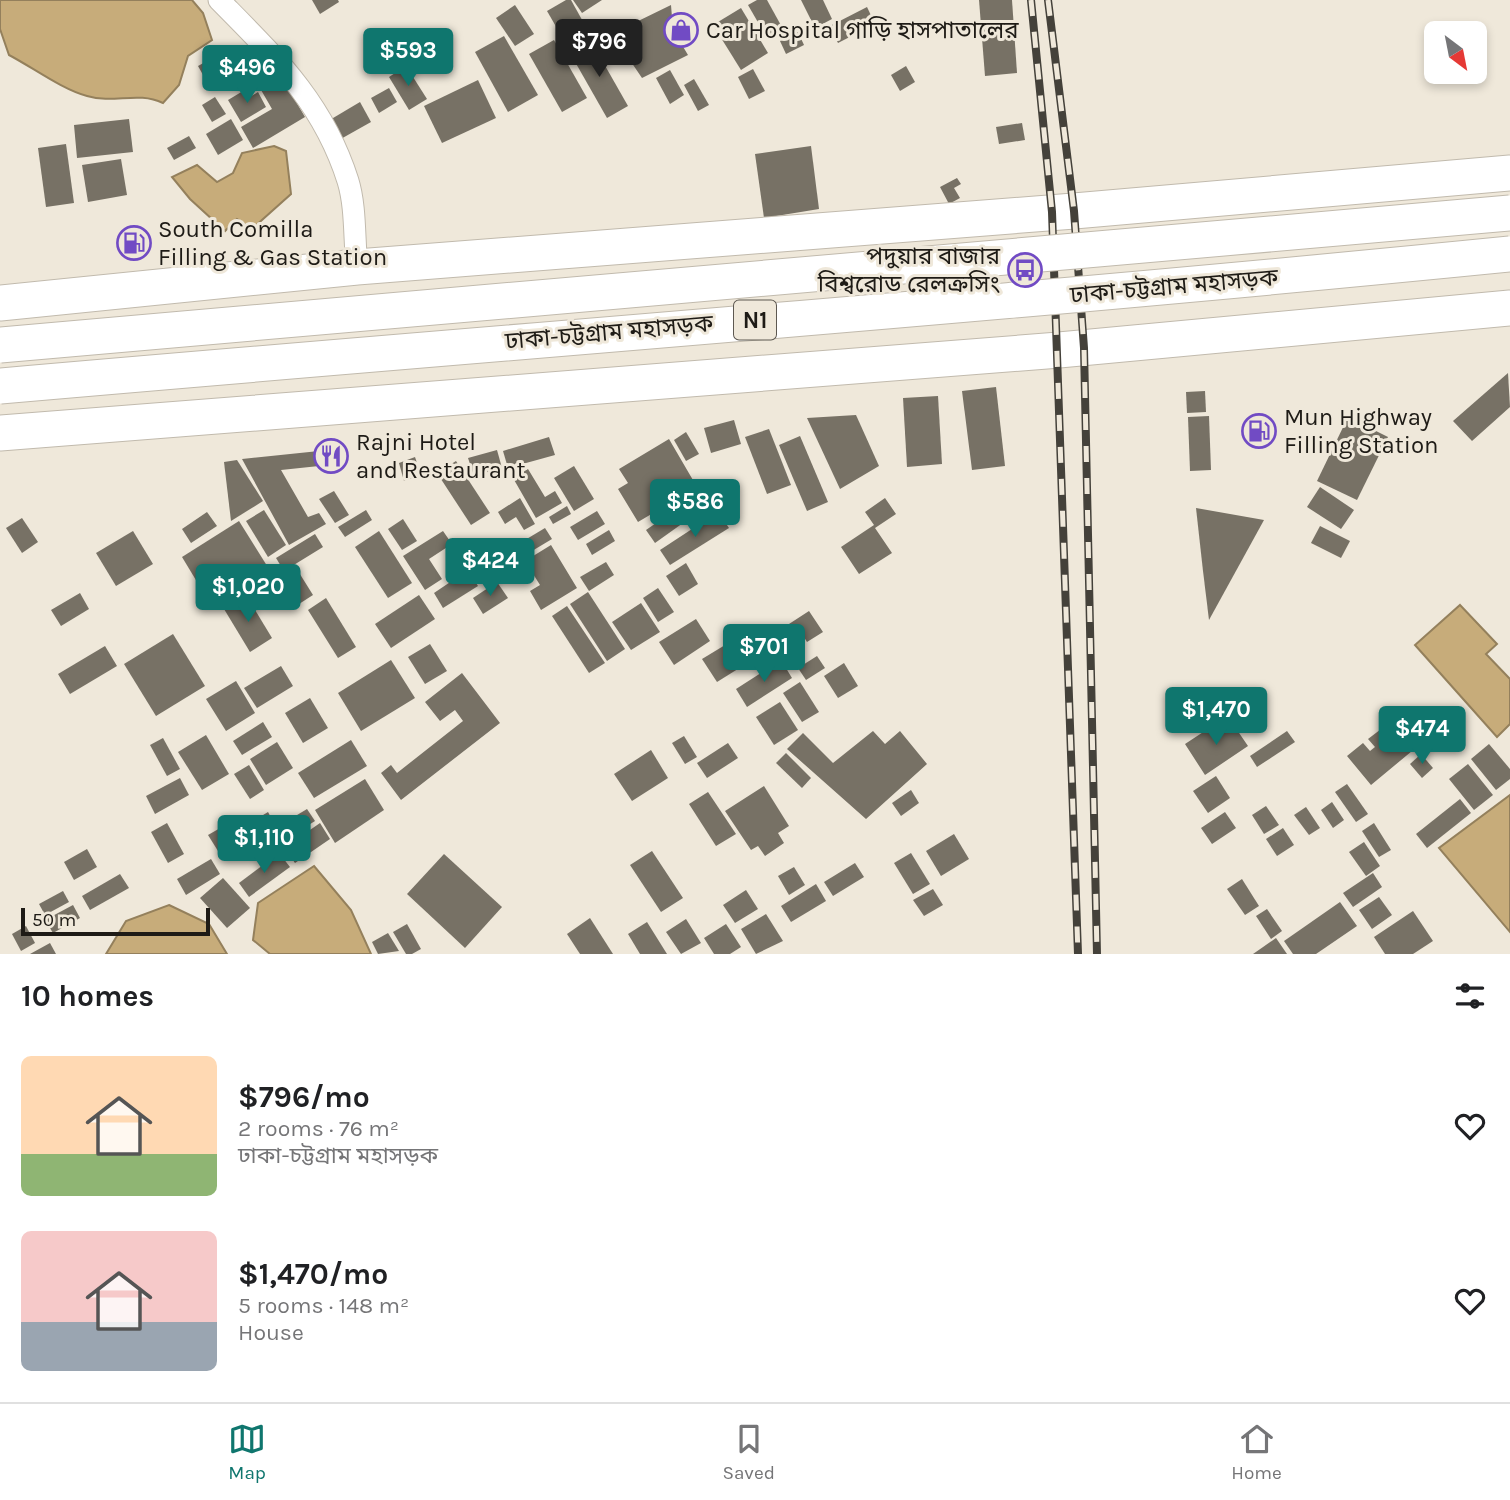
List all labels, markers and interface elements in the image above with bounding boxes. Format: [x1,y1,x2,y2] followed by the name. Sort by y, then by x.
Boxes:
[662,11,700,49] shop icon: Car Hospital গাড়ি হাসপাতালের
[706,16,1019,44] place label: Car Hospital গাড়ি হাসপাতালের
[558,20,640,79] pin: $796
[1424,21,1488,84] north arrow
[1424,21,1487,84] map controls
[367,28,449,88] pin: $593
[571,28,627,55] text: $796
[379,37,437,64] text: $593
[206,46,288,105] pin: $496
[218,54,276,81] text: $496
[158,215,387,271] place label: South Comilla Filling & Gas Station
[115,224,153,262] fuel station icon: South Comilla Filling & Gas Station
[817,242,1001,298] place label: পদুয়ার বাজার বিশ্বরোড রেলক্রসিং
[1006,251,1044,289] bus stop icon: পদুয়ার বাজার বিশ্বরোড রেলক্রসিং
[1068,263,1280,309] street label: ঢাকা-চট্টগ্রাম মহাসড়ক
[734,300,776,340] road number: N1
[503,309,715,355] street label: ঢাকা-চট্টগ্রাম মহাসড়ক
[1284,403,1439,459] place label: Mun Highway Filling Station
[1240,412,1278,450] fuel station icon: Mun Highway Filling Station
[356,428,525,484] place label: Rajni Hotel and Restaurant
[312,437,350,475] restaurant icon: Rajni Hotel and Restaurant
[654,480,736,539] pin: $586
[666,488,724,515] text: $586
[449,538,531,598] pin: $424
[461,547,519,574] text: $424
[191,564,305,624] pin: $1,020
[212,573,284,600] text: $1,020
[723,624,805,684] pin: $701
[739,633,789,660] text: $701
[1159,688,1273,747] pin: $1,470
[1181,696,1251,723] text: $1,470
[1381,706,1463,766] pin: $474
[1395,715,1449,742] text: $474
[207,816,321,875] pin: $1,110
[234,824,294,851] text: $1,110
[21,905,210,937] scale bar
[32,909,76,931] text: 50 m
[1451,977,1489,1015] icon: filters
[21,978,154,1014] text: 10 homes
[238,1079,370,1115] text: $796/mo
[77,1084,161,1168] icon: home
[1451,1107,1489,1145] icon: heart
[238,1115,399,1142] text: 2 rooms · 76 m²
[238,1142,438,1169] text: ঢাকা-চট্টগ্রাম মহাসড়ক
[238,1256,388,1292] text: $1,470/mo
[77,1259,161,1343] icon: home
[1451,1282,1489,1320] icon: heart
[238,1292,409,1319] text: 5 rooms · 148 m²
[238,1319,304,1346] text: House
[228,1420,266,1484] tab: Map
[722,1420,775,1484] tab: Saved
[1231,1420,1282,1484] tab: Home

